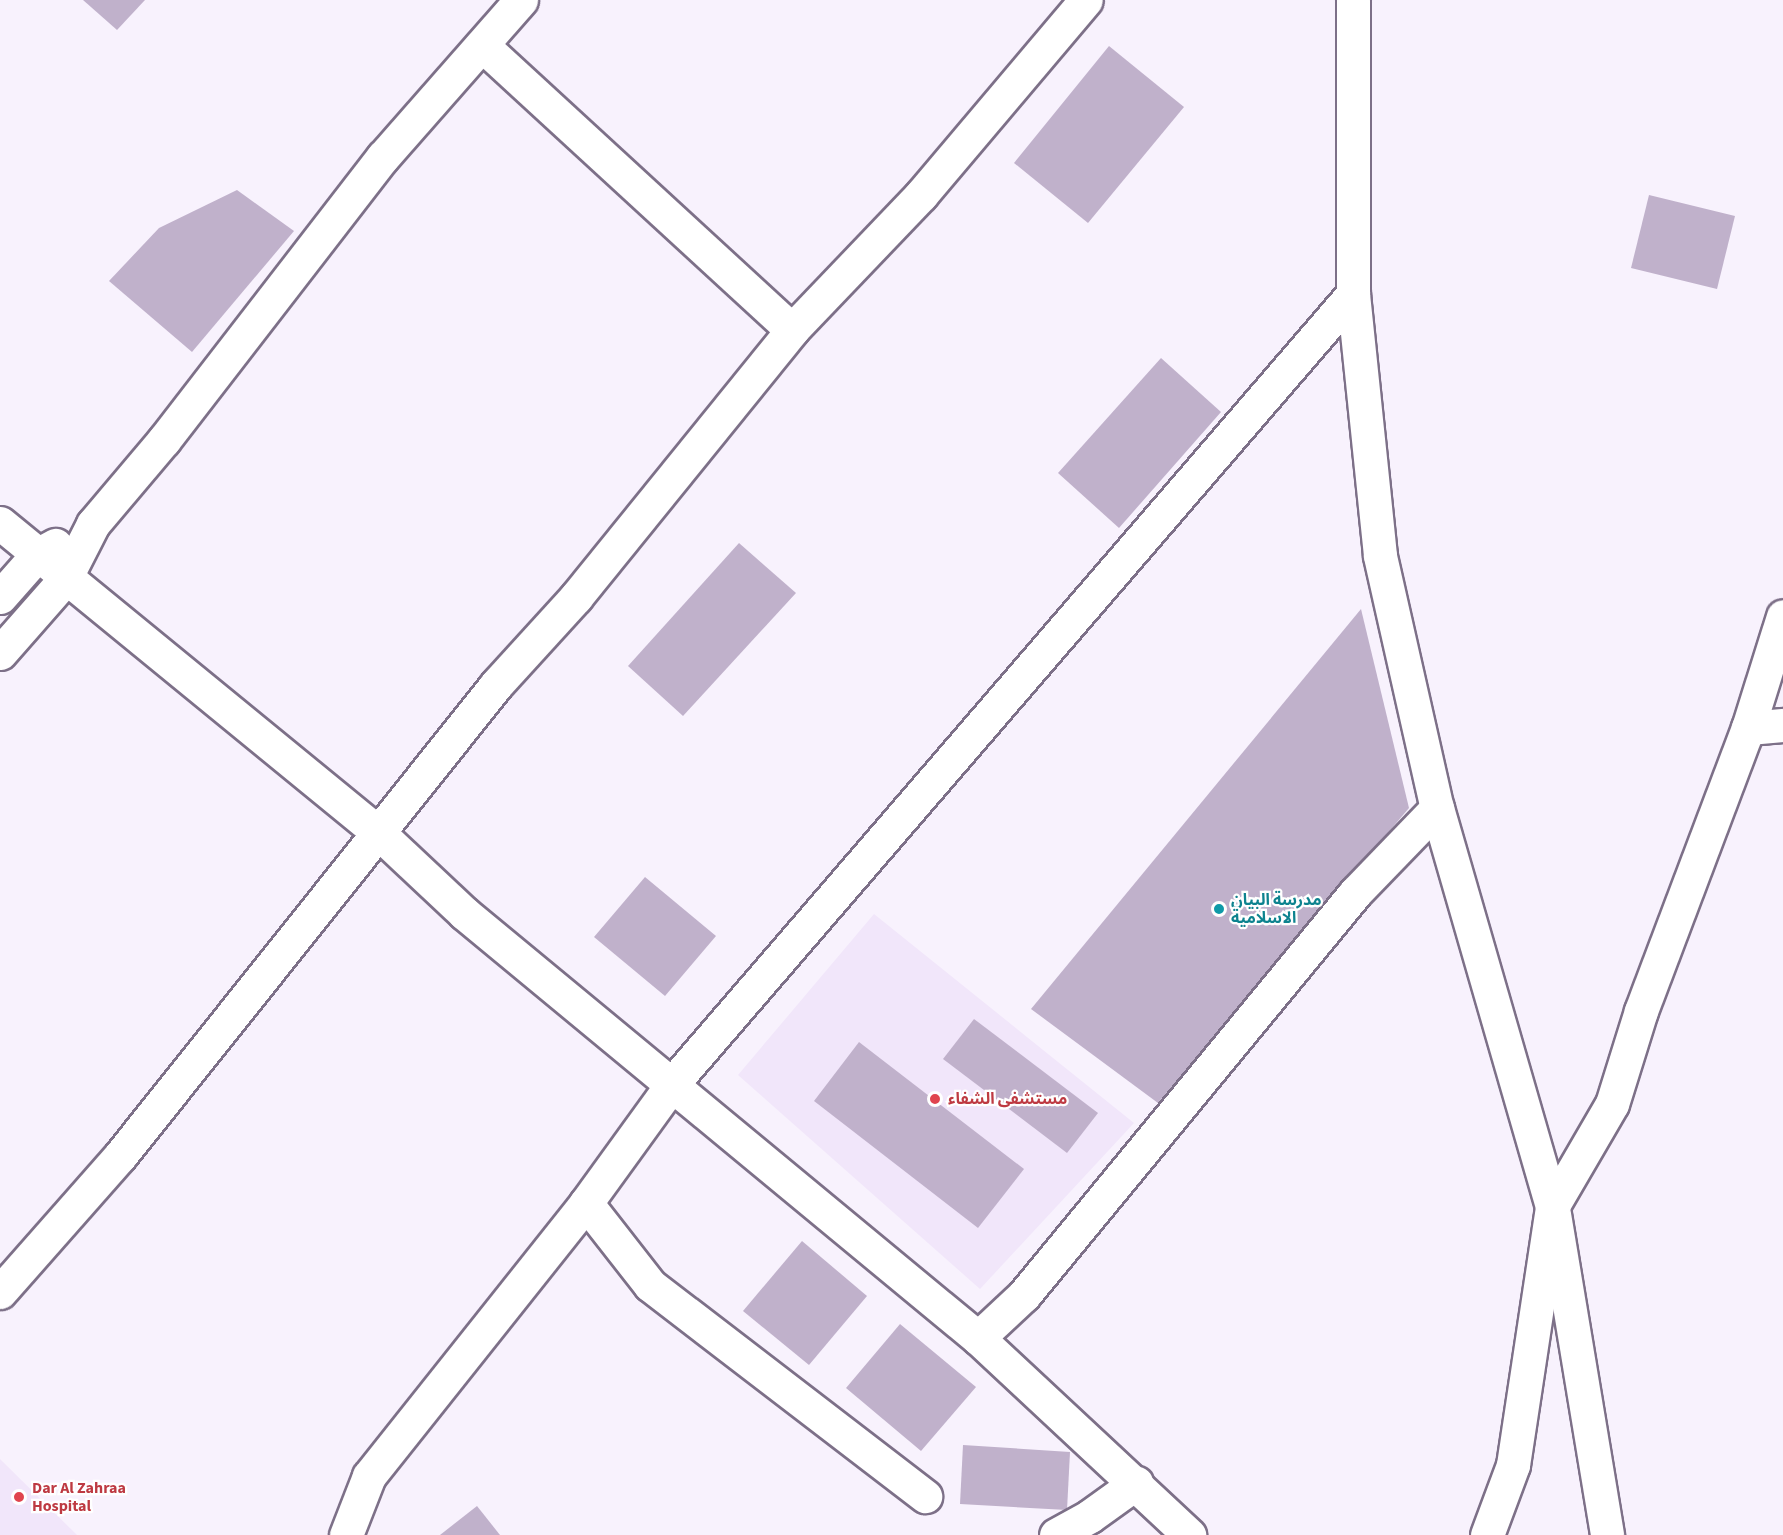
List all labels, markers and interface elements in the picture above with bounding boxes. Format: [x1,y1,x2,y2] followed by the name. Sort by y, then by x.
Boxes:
[1231,890,1322,928] place label: مدرسة البيان الاسلامية
[1212,902,1226,916] marker: مدرسة البيان الاسلامية
[948,1089,1067,1109] place label: مستشفى الشفاء
[926,1090,944,1108] marker: مستشفى الشفاء
[32,1478,126,1516] place label: Dar Al Zahraa Hospital
[10,1488,28,1506] marker: Dar Al Zahraa Hospital

